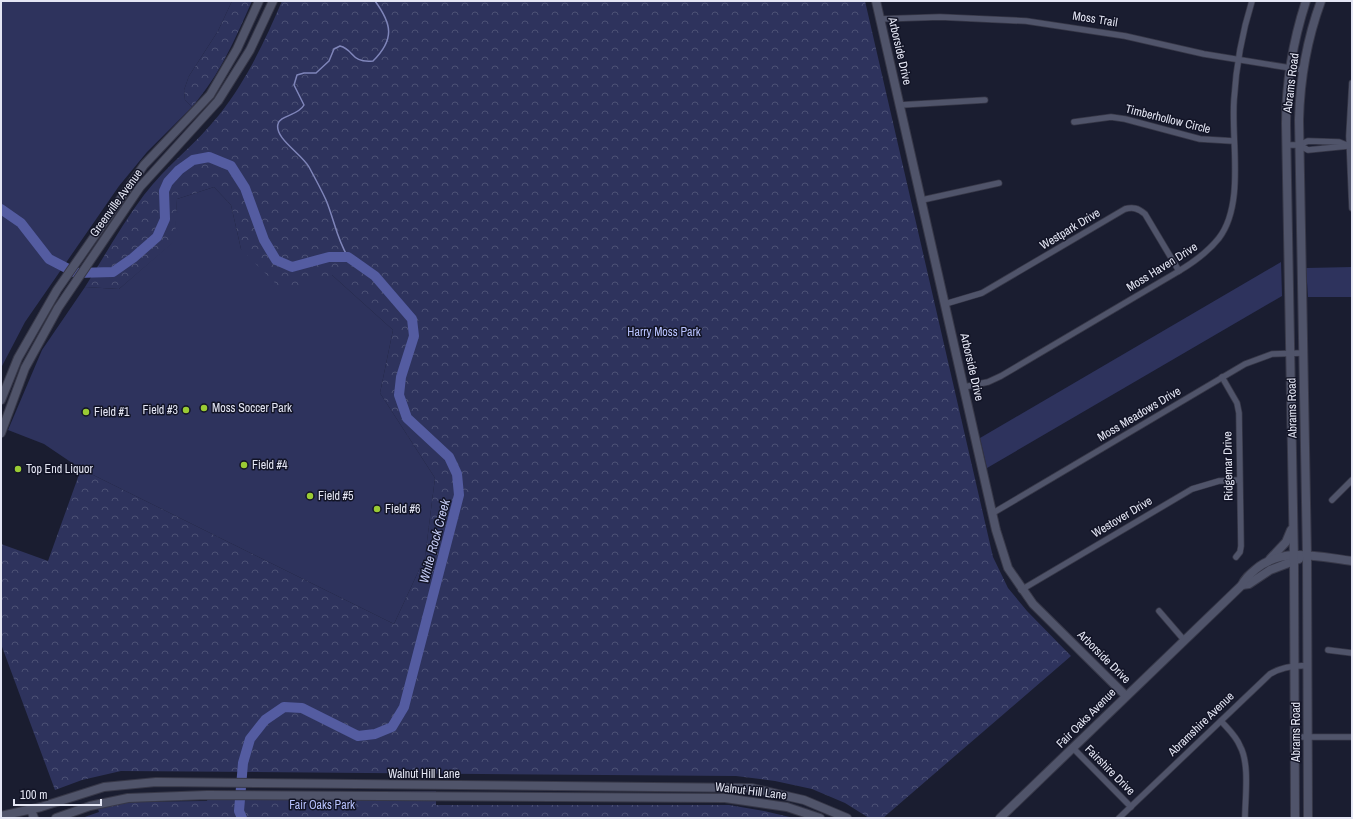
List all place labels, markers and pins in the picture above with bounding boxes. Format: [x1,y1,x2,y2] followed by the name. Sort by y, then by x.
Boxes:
[212,400,292,416] place label: Moss Soccer Park
[142,402,178,418] place label: Field #3
[199,403,209,413] marker: Moss Soccer Park
[94,404,130,420] place label: Field #1
[181,405,191,415] marker: Field #3
[81,407,91,417] marker: Field #1
[252,457,288,473] place label: Field #4
[239,460,249,470] marker: Field #4
[26,461,93,477] place label: Top End Liquor
[13,464,23,474] marker: Top End Liquor
[318,488,354,504] place label: Field #5
[305,491,315,501] marker: Field #5
[385,501,421,517] place label: Field #6
[372,504,382,514] marker: Field #6

